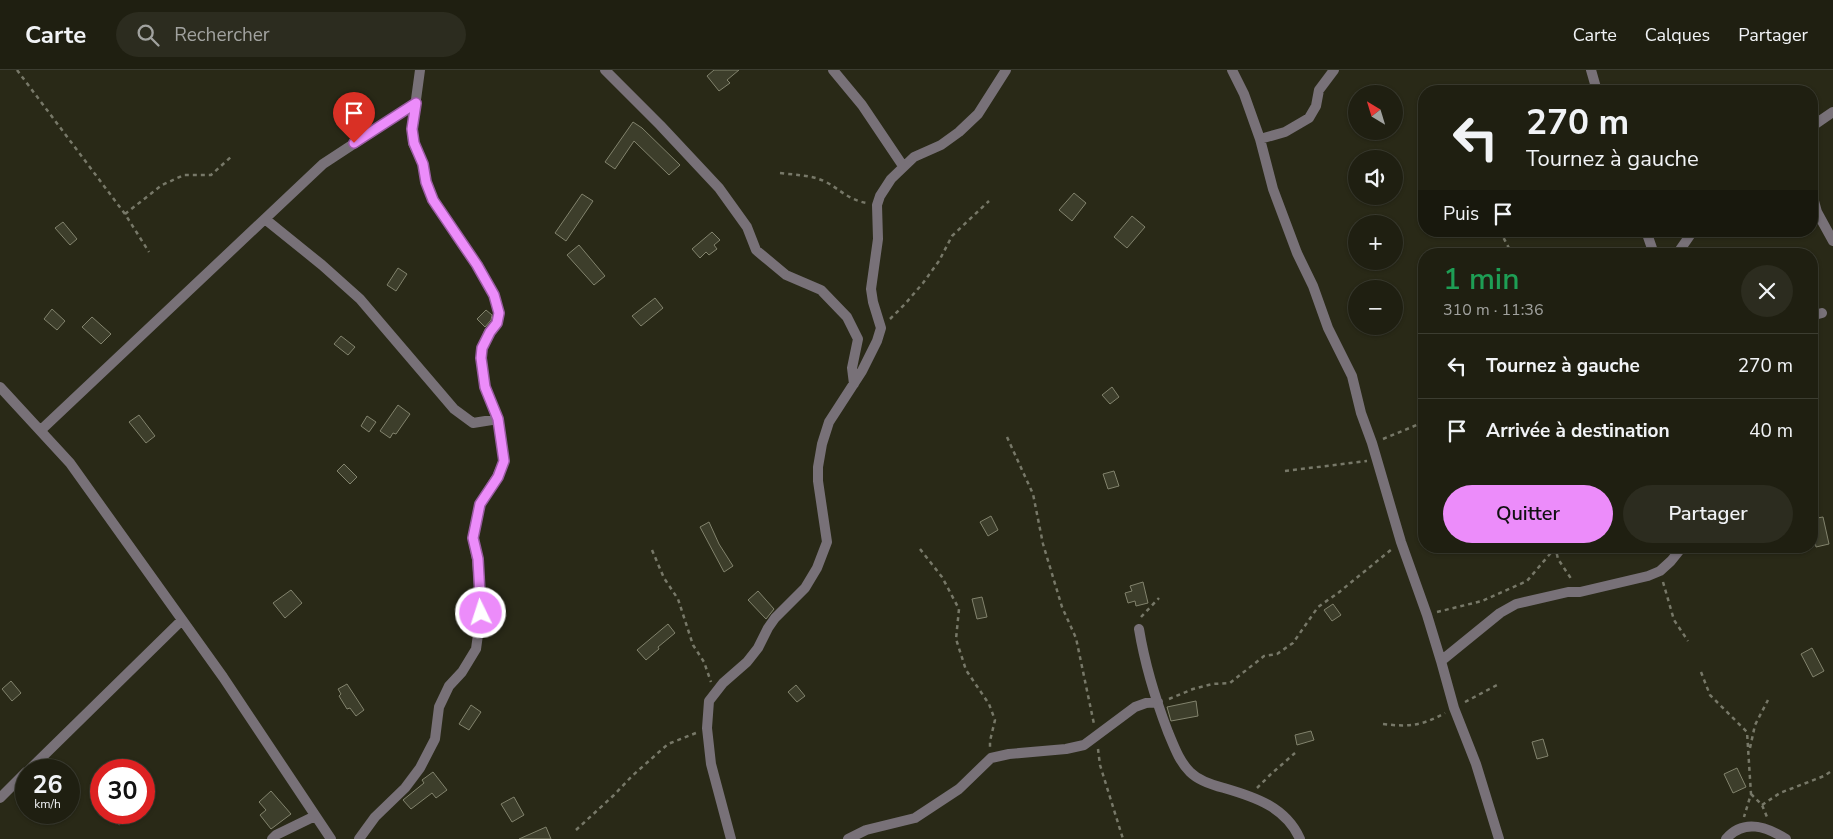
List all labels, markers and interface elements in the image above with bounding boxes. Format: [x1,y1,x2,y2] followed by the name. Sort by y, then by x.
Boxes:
[116,12,466,57] search box
[25,19,86,51] text: Carte
[134,21,162,49] icon: search
[174,22,270,48] text: Rechercher
[1573,23,1617,47] text: Carte
[1645,23,1710,47] text: Calques
[1738,23,1808,47] text: Partager
[1348,85,1402,140] north arrow
[1348,85,1403,335] map controls
[333,92,375,143] pin
[340,99,368,127] icon: arrive
[1526,99,1629,146] text: 270 m
[1443,105,1508,170] icon: left
[1526,144,1699,174] text: Tournez à gauche
[1348,150,1403,205] button: sound
[1489,200,1517,228] icon: arrive
[1443,201,1479,227] text: Puis
[1348,215,1403,270] button: +
[1443,259,1519,300] text: 1 min
[1741,265,1793,317] button: close
[1348,280,1403,335] button: −
[1443,299,1544,321] text: 310 m · 11:36
[1443,352,1471,380] icon: left
[1486,353,1640,379] text: Tournez à gauche
[1738,353,1793,379] text: 270 m
[1443,417,1471,445] icon: arrive
[1486,418,1670,444] text: Arrivée à destination
[1749,418,1793,444] text: 40 m
[1443,485,1613,543] button: Quitter
[1623,485,1793,543] button: Partager
[454,586,506,638] position arrow
[90,759,155,824] speed limit sign: 30
[32,768,63,802] text: 26
[34,796,61,812] text: km/h

